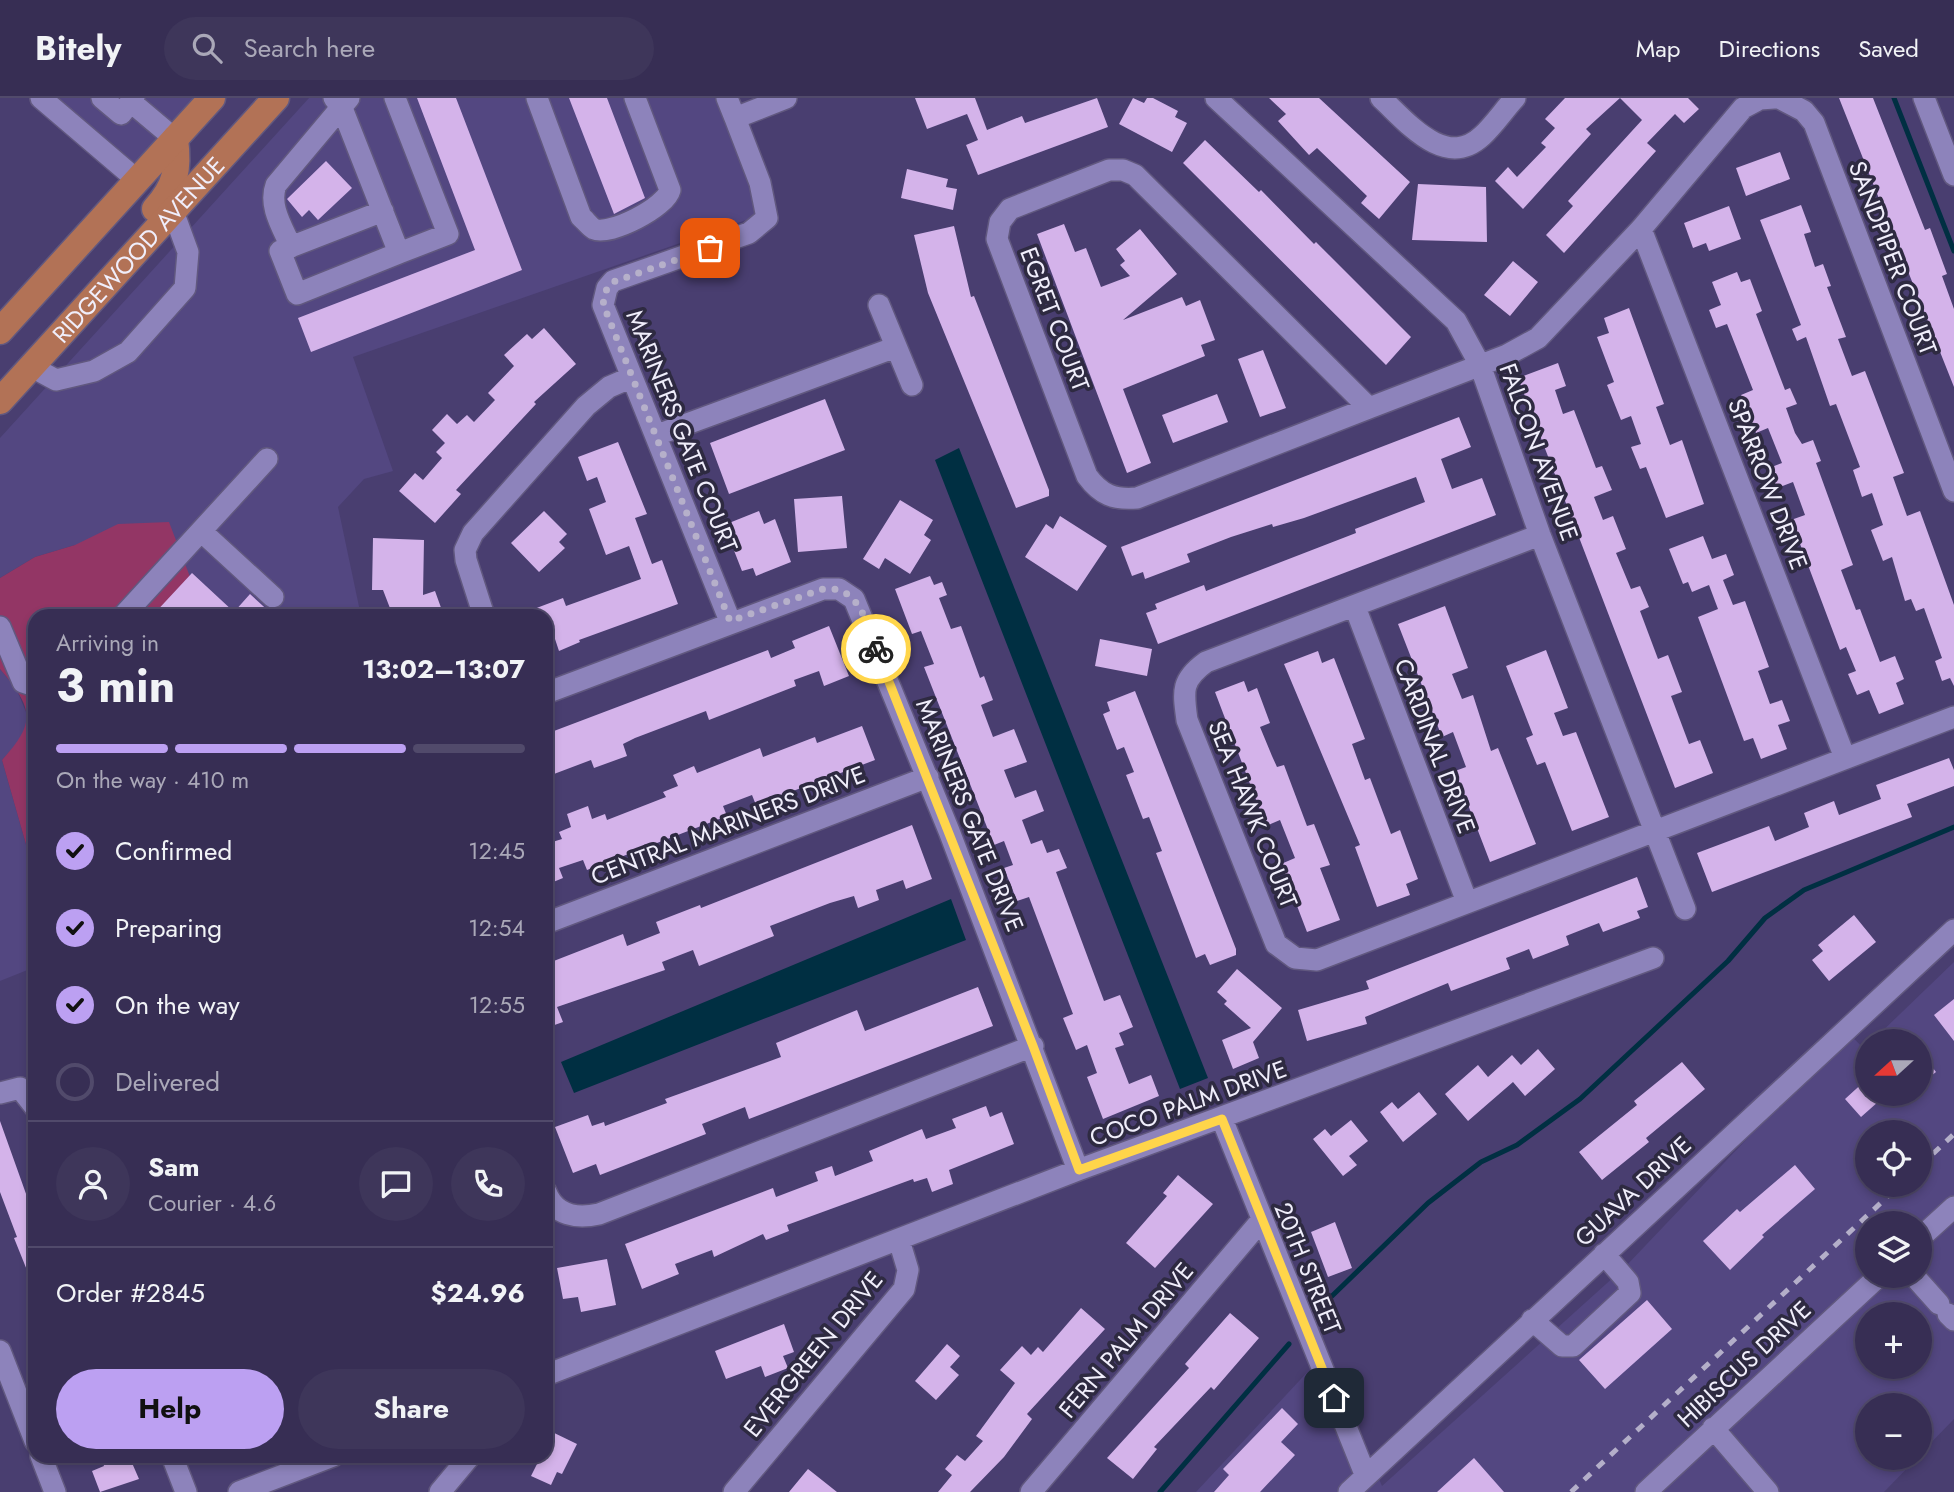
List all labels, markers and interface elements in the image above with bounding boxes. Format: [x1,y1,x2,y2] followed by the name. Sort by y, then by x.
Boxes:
[164,17,654,80] search box
[35,25,122,72] text: Bitely
[188,29,226,67] icon: search
[244,29,375,67] text: Search here
[1636,31,1681,66] text: Map
[1719,31,1820,66] text: Directions
[1858,31,1919,66] text: Saved
[44,148,232,351] street label: RIDGEWOOD AVENUE
[1840,156,1946,360] street label: SANDPIPER COURT
[680,218,740,278] pin
[691,229,729,267] icon: bag
[1011,242,1099,396] street label: EGRET COURT
[617,304,747,558] street label: MARINERS GATE COURT
[1491,358,1587,546] street label: FALCON AVENUE
[1719,393,1817,575] street label: SPARROW DRIVE
[841,614,911,684] courier
[56,626,159,660] text: Arriving in
[857,630,895,668] icon: bike
[362,650,525,688] text: 13:02–13:07
[56,653,175,719] text: 3 min
[1386,654,1484,838] street label: CARDINAL DRIVE
[907,693,1033,937] street label: MARINERS GATE DRIVE
[1199,715,1307,913] street label: SEA HAWK COURT
[586,756,870,894] street label: CENTRAL MARINERS DRIVE
[56,763,249,797] text: On the way · 410 m
[56,832,94,870] icon: check
[115,832,232,870] text: Confirmed
[468,834,525,868] text: 12:45
[56,909,94,947] icon: check
[115,909,222,947] text: Preparing
[468,911,525,945] text: 12:54
[56,986,94,1024] icon: check
[115,986,240,1024] text: On the way
[469,988,525,1022] text: 12:55
[1855,1029,1932,1106] north arrow
[1855,1029,1932,1470] map controls
[1085,1051,1291,1155] street label: COCO PALM DRIVE
[115,1063,220,1101] text: Delivered
[1855,1120,1932,1197] button: locate
[1567,1128,1699,1254] street label: GUAVA DRIVE
[56,1147,130,1221] button: person
[359,1147,433,1221] button: chat
[451,1147,525,1221] button: phone
[148,1148,200,1186] text: Sam
[148,1186,276,1220] text: Courier · 4.6
[1266,1197,1350,1339] street label: 20TH STREET
[1855,1211,1932,1288] button: layers
[1050,1254,1202,1426] street label: FERN PALM DRIVE
[735,1263,891,1445] street label: EVERGREEN DRIVE
[56,1274,205,1312] text: Order #2845
[430,1274,525,1312] text: $24.96
[1669,1293,1819,1435] street label: HIBISCUS DRIVE
[1855,1302,1932,1379] button: +
[1304,1368,1364,1428] pin
[56,1369,284,1449] button: Help
[298,1369,525,1449] button: Share
[1315,1379,1353,1417] icon: home
[1855,1393,1932,1470] button: −

